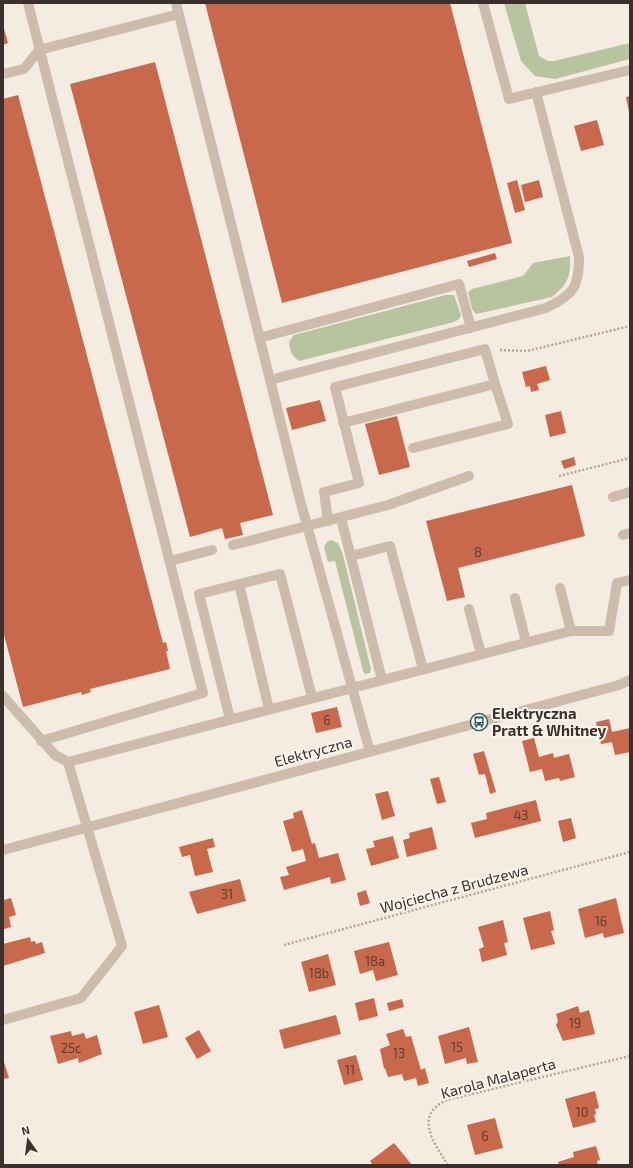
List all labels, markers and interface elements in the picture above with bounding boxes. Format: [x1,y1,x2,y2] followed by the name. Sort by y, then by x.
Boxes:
[474,544,482,560] house number: 8
[492,704,607,740] place label: Elektryczna Pratt & Whitney
[323,712,331,728] house number: 6
[469,712,489,732] bus stop icon: Elektryczna Pratt & Whitney
[272,732,354,770] street label: Elektryczna
[513,807,529,823] house number: 43
[378,860,530,917] street label: Wojciecha z Brudzewa
[221,886,233,902] house number: 31
[595,913,607,929] house number: 16
[365,953,385,969] house number: 18a
[309,965,329,981] house number: 18b
[569,1015,581,1031] house number: 19
[451,1039,463,1055] house number: 15
[61,1040,81,1056] house number: 25c
[393,1045,405,1061] house number: 13
[439,1054,557,1102] street label: Karola Malaperta
[345,1062,355,1078] house number: 11
[575,1104,589,1120] house number: 10
[8,1120,48,1160] north arrow
[20,1123,31,1137] text: N
[481,1128,489,1144] house number: 6

